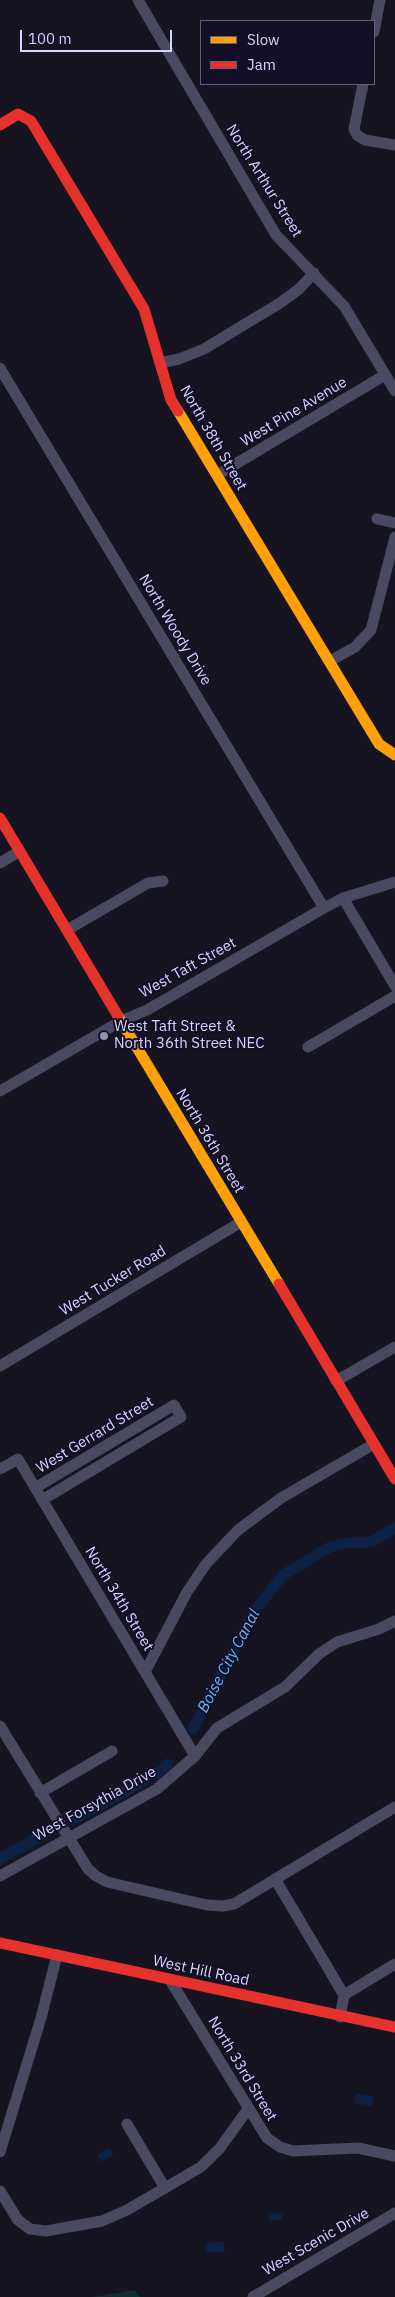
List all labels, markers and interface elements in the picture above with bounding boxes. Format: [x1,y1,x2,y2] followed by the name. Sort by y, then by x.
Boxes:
[22,20,175,52] scale bar
[200,20,375,85] legend
[28,29,72,48] text: 100 m
[247,30,280,49] text: Slow
[247,55,276,74] text: Jam
[222,121,306,241] street label: North Arthur Street
[238,373,350,451] street label: West Pine Avenue
[176,382,250,494] street label: North 38th Street
[135,571,215,689] street label: North Woody Drive
[137,934,239,1002] street label: West Taft Street
[114,1018,265,1053] place label: West Taft Street & North 36th Street NEC
[98,1030,110,1042] marker: West Taft Street & North 36th Street NEC
[172,1086,248,1196] street label: North 36th Street
[57,1242,169,1320] street label: West Tucker Road
[33,1393,157,1477] street label: West Gerrard Street
[81,1544,157,1654] street label: North 34th Street
[194,1606,264,1716] water label: Boise City Canal
[30,1763,160,1845] street label: West Forsythia Drive
[151,1952,251,1990] street label: West Hill Road
[204,2013,280,2125] street label: North 33rd Street
[260,2204,372,2280] street label: West Scenic Drive

